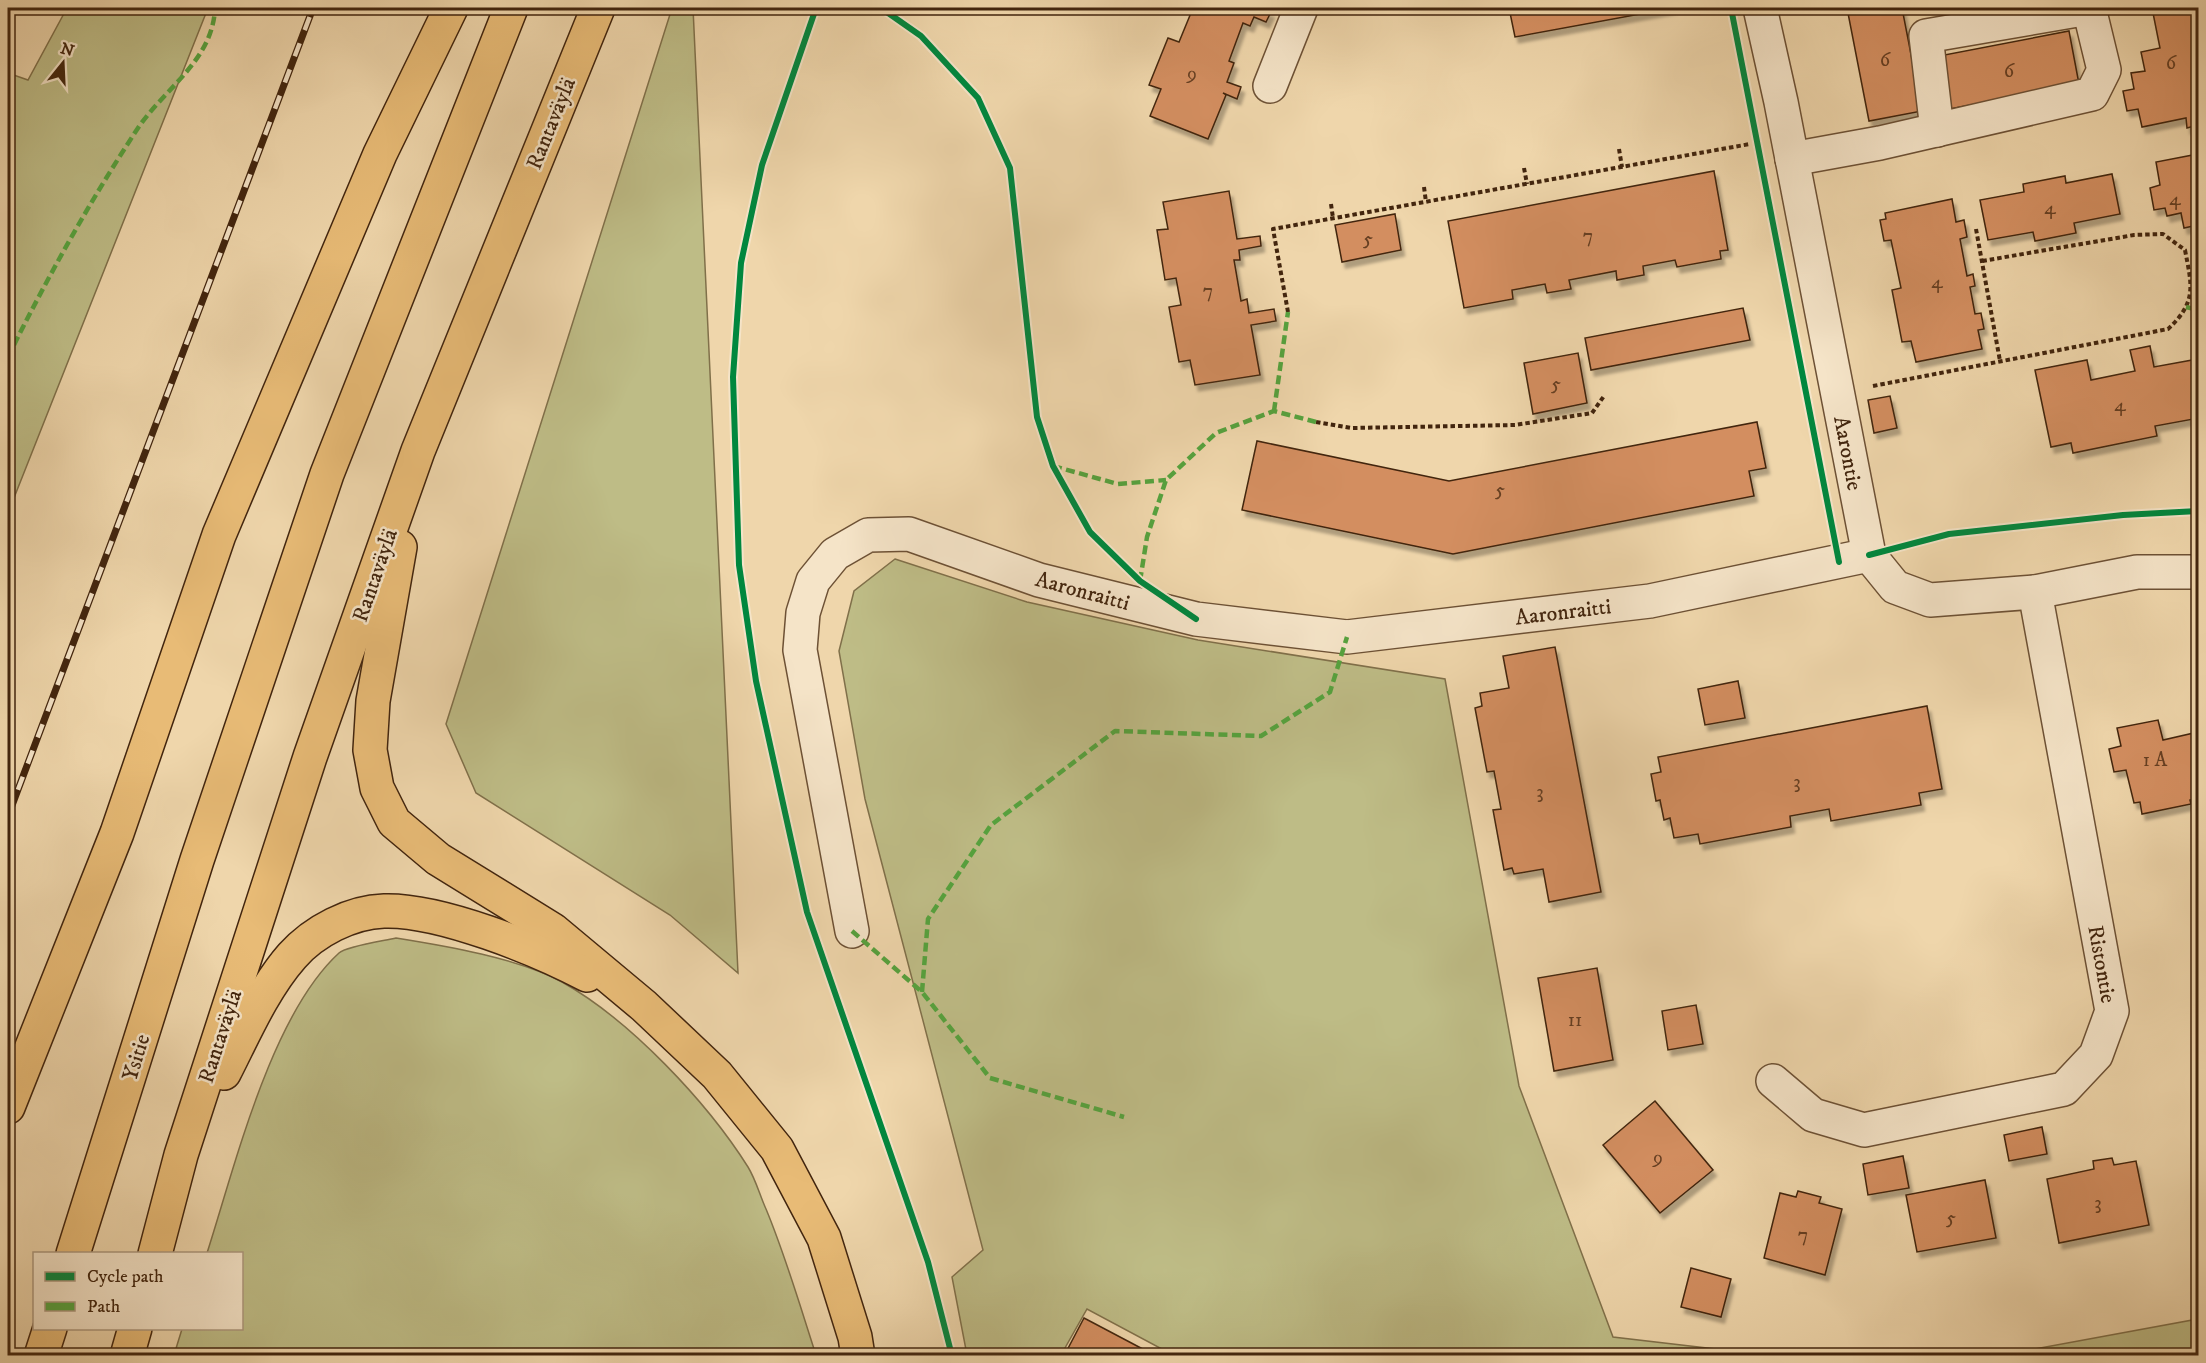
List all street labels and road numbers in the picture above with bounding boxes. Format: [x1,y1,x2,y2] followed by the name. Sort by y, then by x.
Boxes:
[521,73,582,173] street label: Rantaväylä
[1827,414,1868,493] street label: Aarontie
[347,525,404,626] street label: Rantaväylä
[1032,566,1133,617] street label: Aaronraitti
[1514,593,1613,632] street label: Aaronraitti
[2081,923,2122,1005] street label: Ristontie
[193,986,248,1087] street label: Rantaväylä
[117,1031,156,1084] street label: Ysitie

